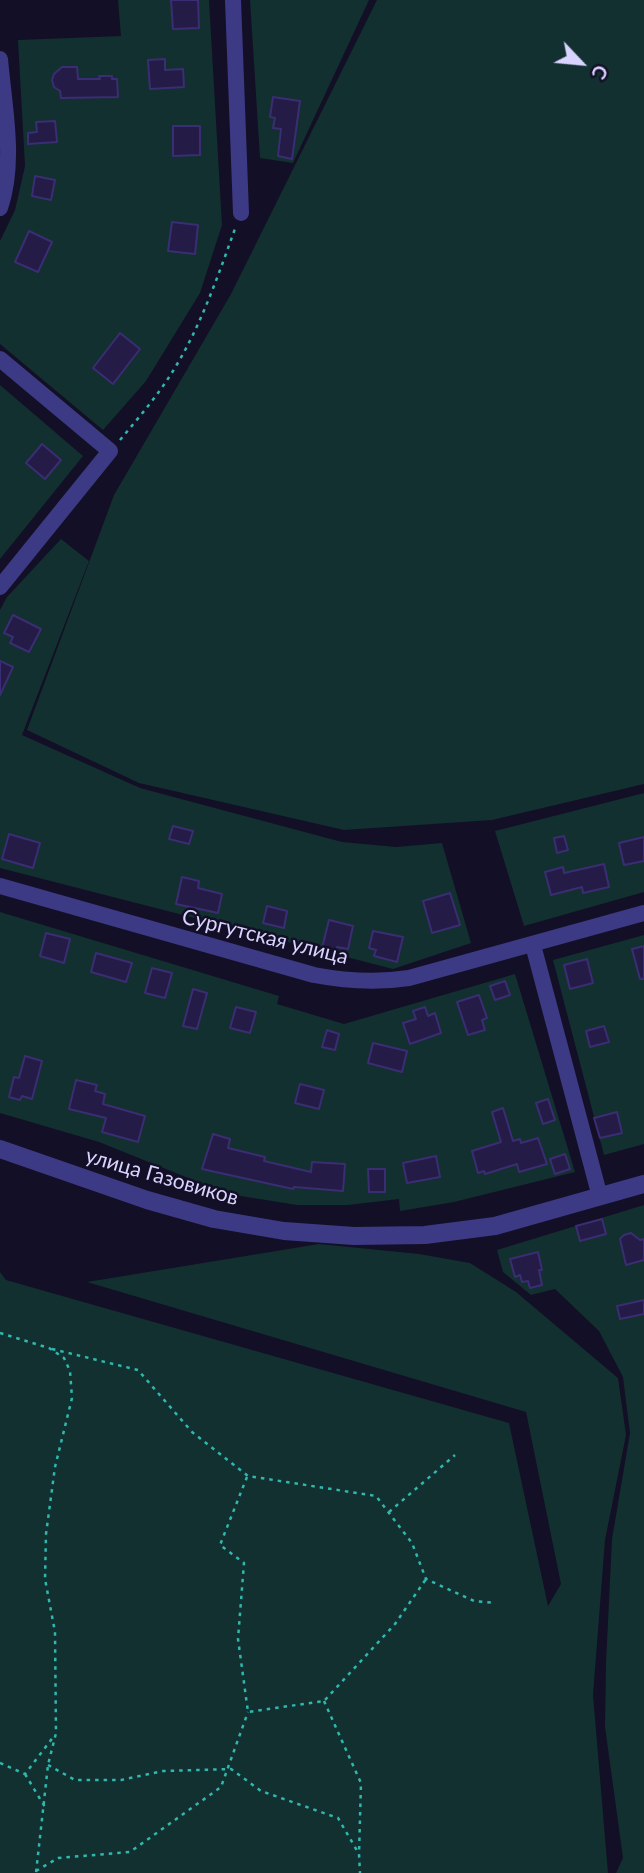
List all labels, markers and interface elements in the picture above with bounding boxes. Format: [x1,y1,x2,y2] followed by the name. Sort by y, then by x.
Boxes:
[546,28,616,98] north arrow
[587,62,613,83] text: С
[179,904,351,970] street label: Сургутская улица
[83,1143,241,1211] street label: улица Газовиков

